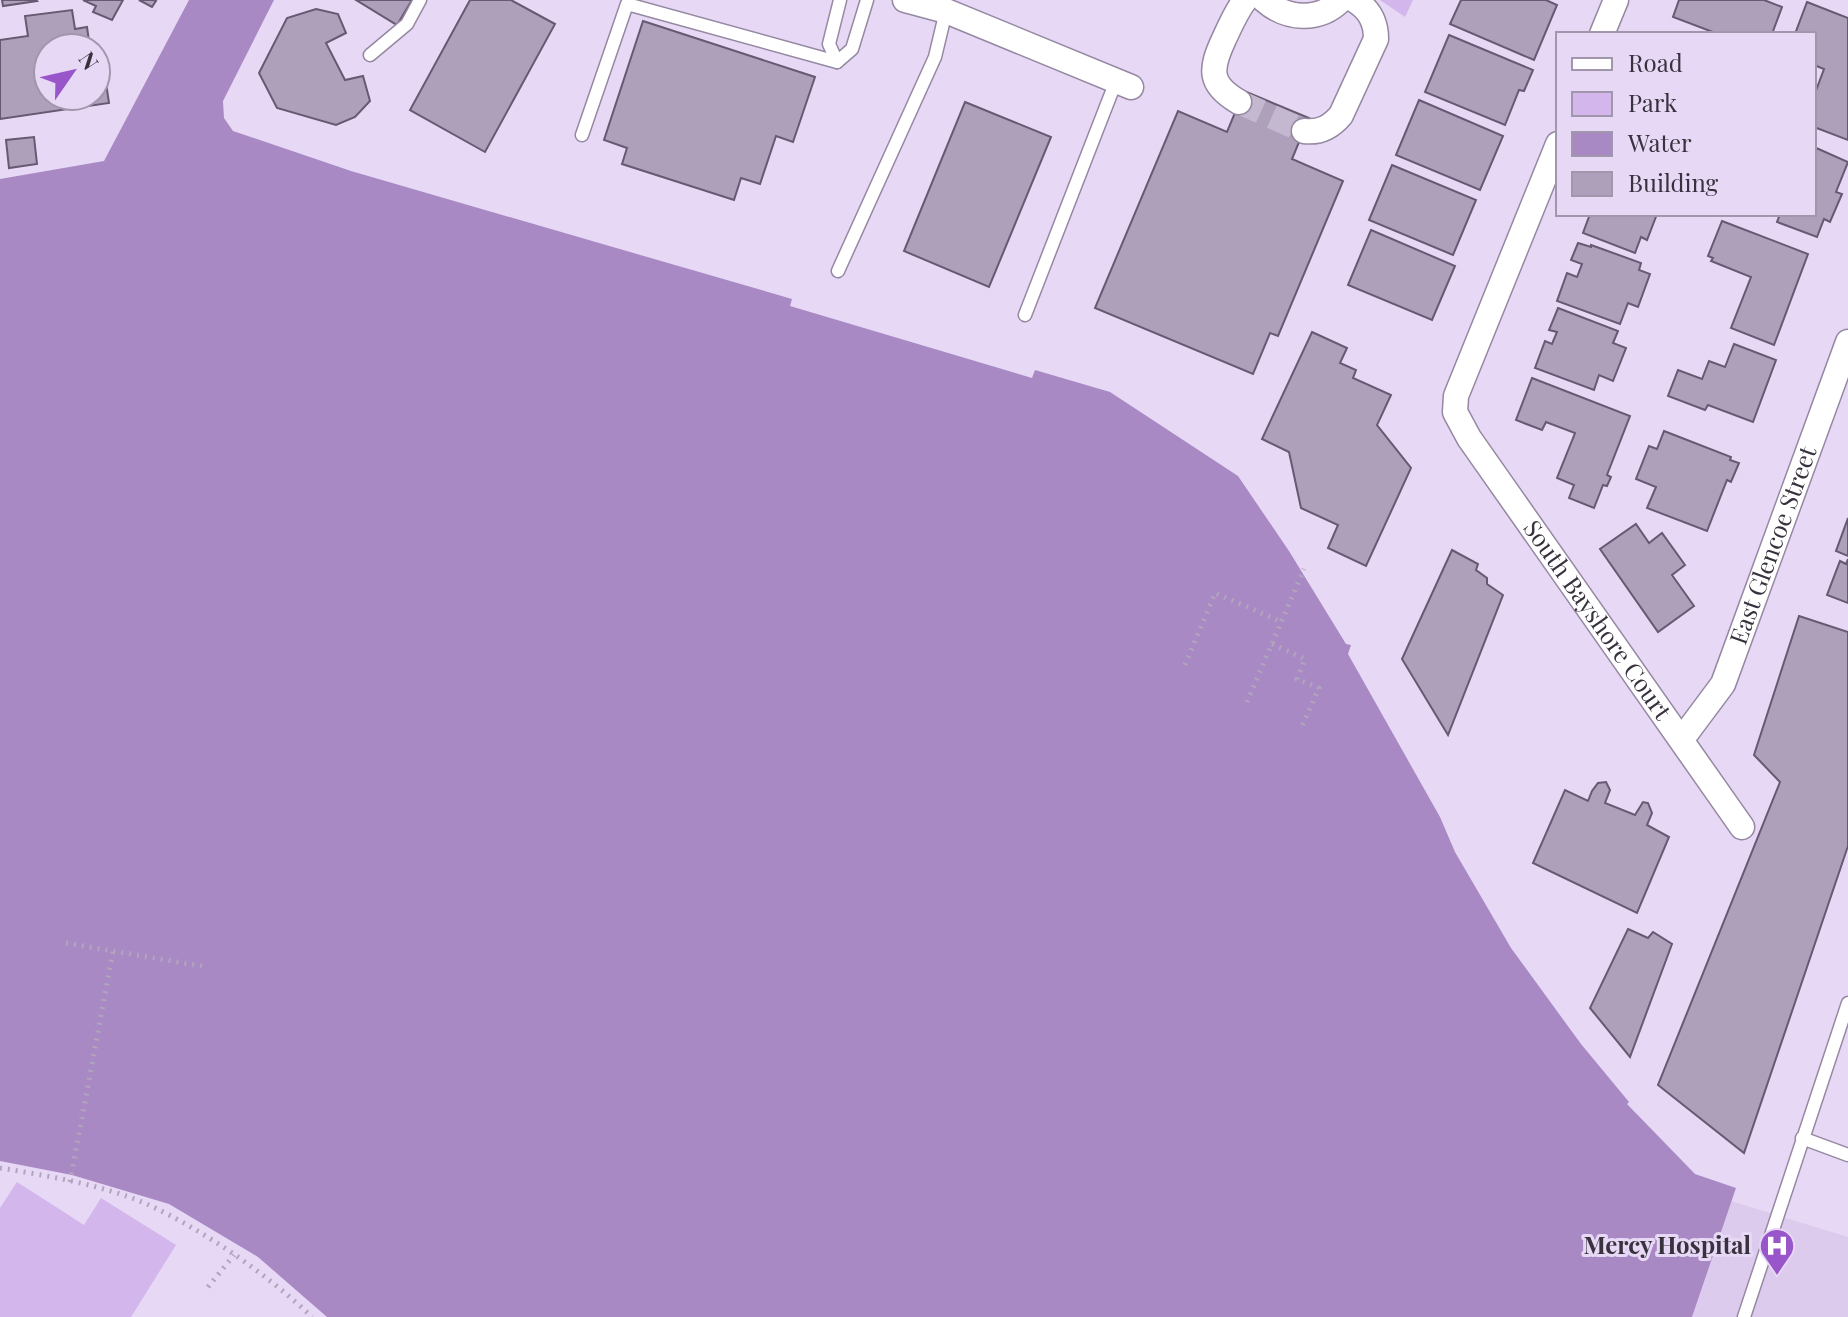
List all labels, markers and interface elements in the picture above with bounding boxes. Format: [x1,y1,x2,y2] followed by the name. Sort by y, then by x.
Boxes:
[32,32,112,112] north arrow
[1556,32,1816,216] legend
[73,45,106,75] text: N
[1628,46,1683,78] text: Road
[1628,86,1678,118] text: Park
[1627,126,1692,158] text: Water
[1628,166,1719,198] text: Building
[1721,441,1823,648] street label: East Glencoe Street
[1517,513,1680,725] street label: South Bayshore Court
[1758,1227,1796,1277] hospital icon: Mercy Hospital
[1584,1228,1752,1260] place label: Mercy Hospital

